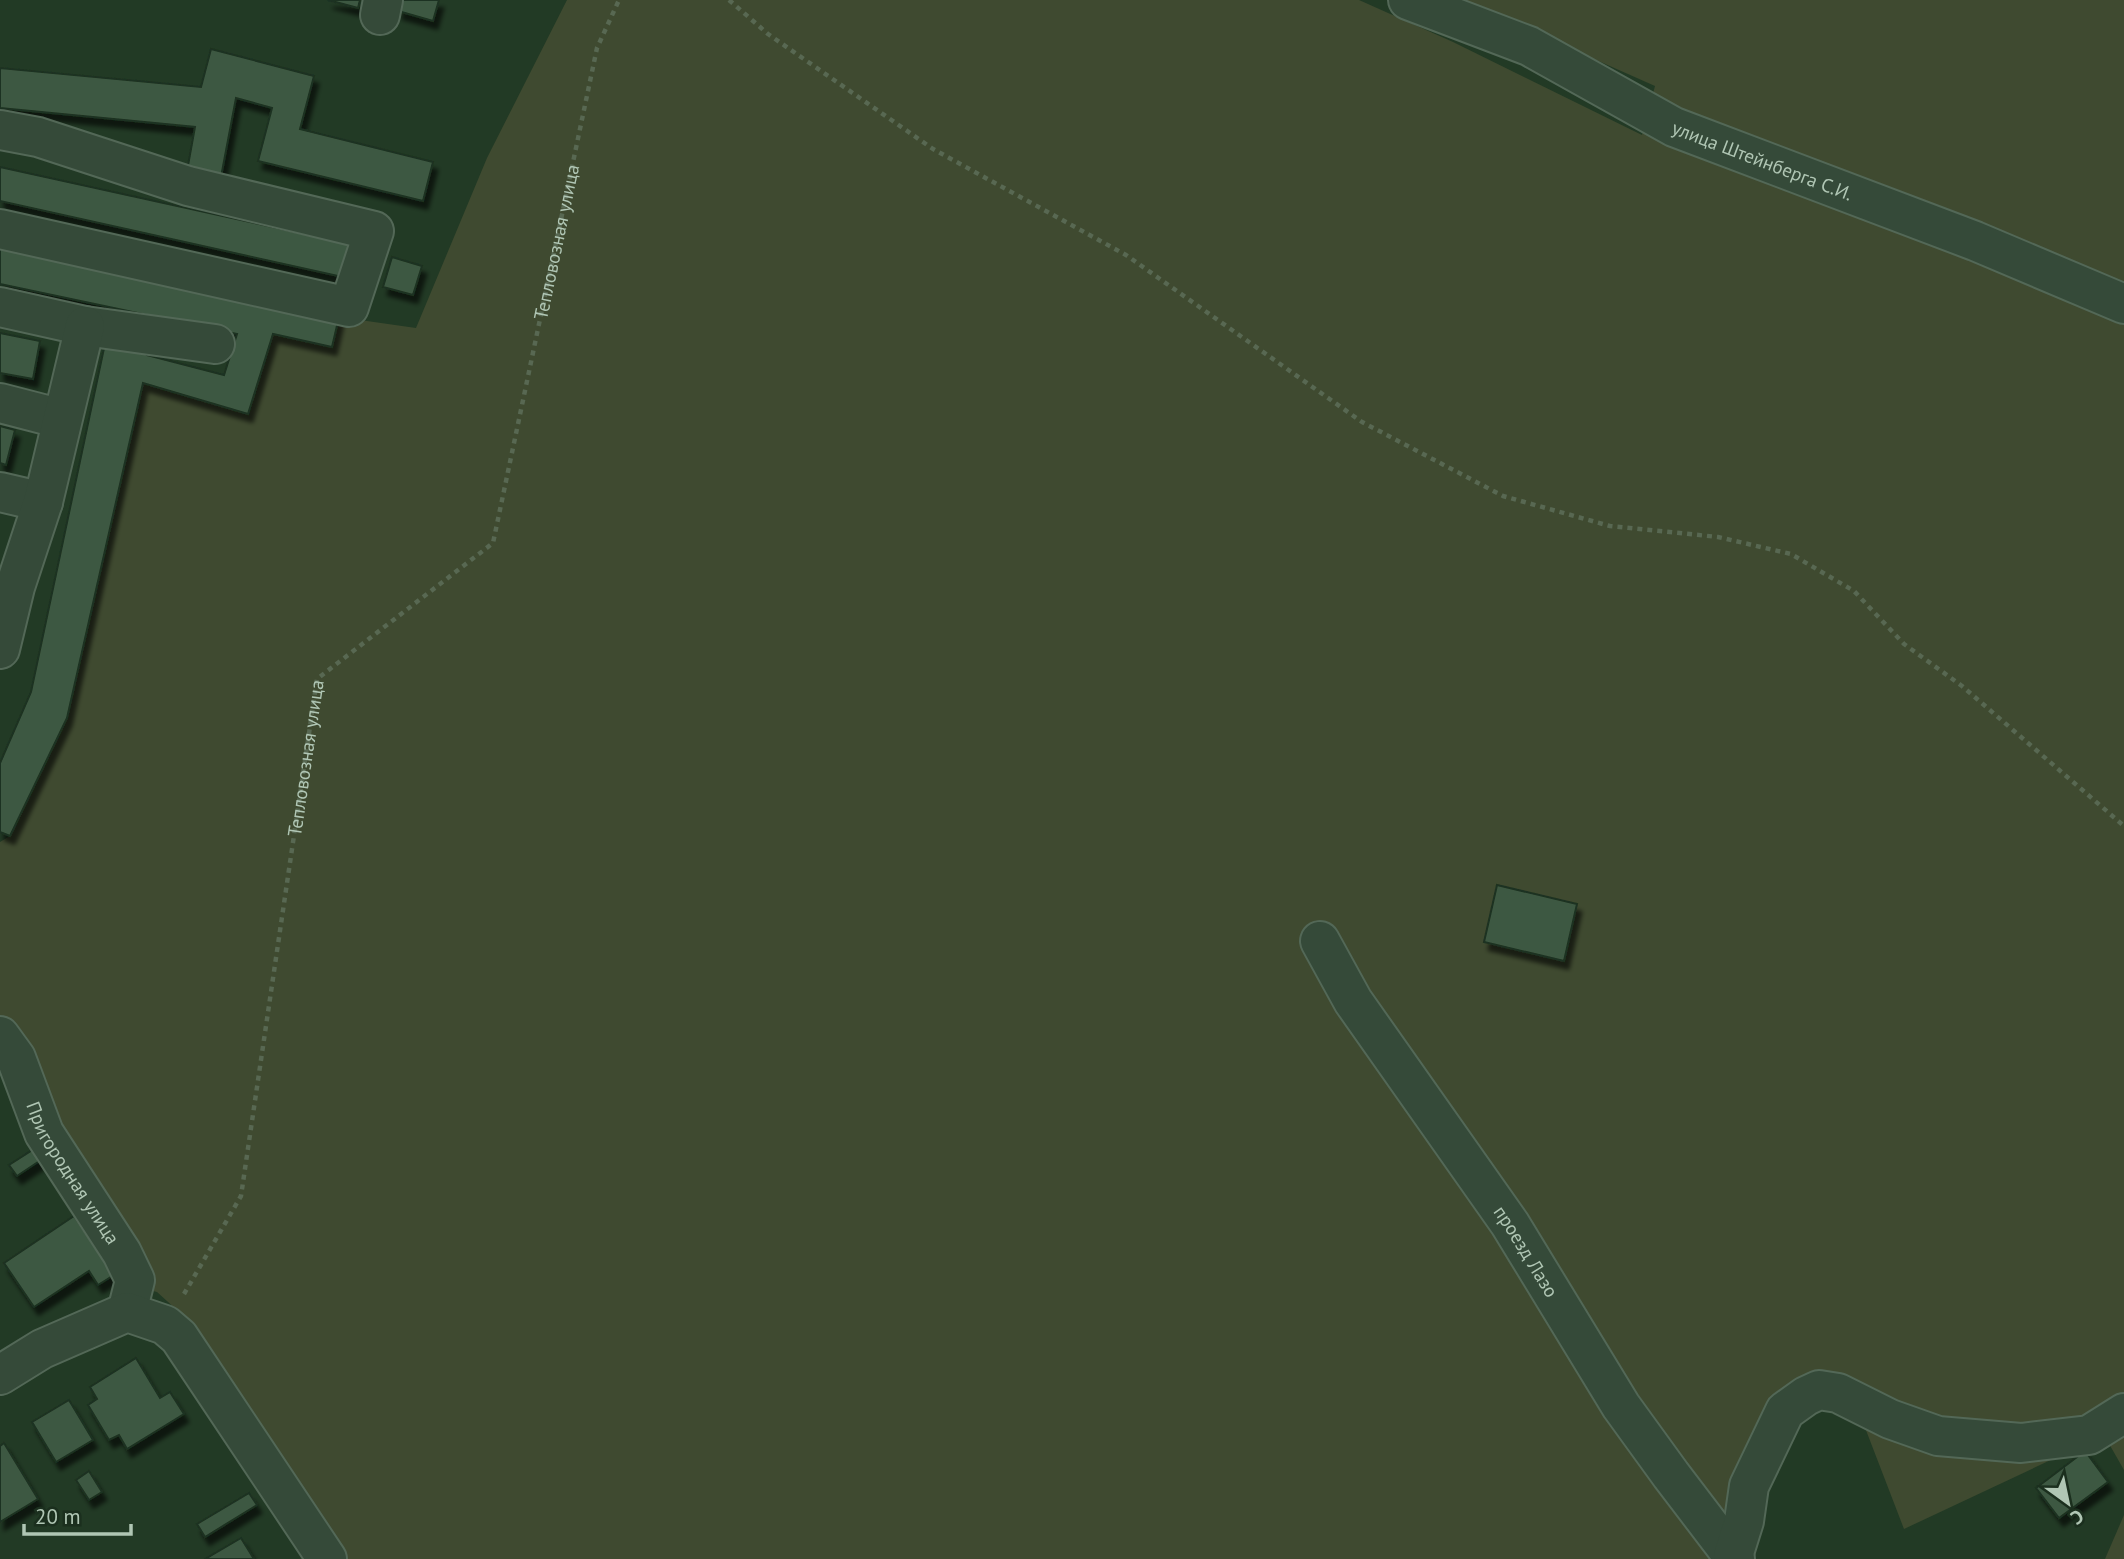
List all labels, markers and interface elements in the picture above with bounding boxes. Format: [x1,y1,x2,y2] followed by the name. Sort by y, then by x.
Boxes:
[1669,115,1856,206] street label: улица Штейнберга С.И.
[528,162,584,322] street label: Тепловозная улица
[282,678,329,838] street label: Тепловозная улица
[21,1098,125,1249] street label: Пригородная улица
[1489,1201,1564,1302] street label: проезд Лазо
[2033,1468,2103,1538] north arrow
[24,1492,131,1536] scale bar
[35,1503,81,1530] text: 20 m
[2066,1504,2088,1530] text: С

